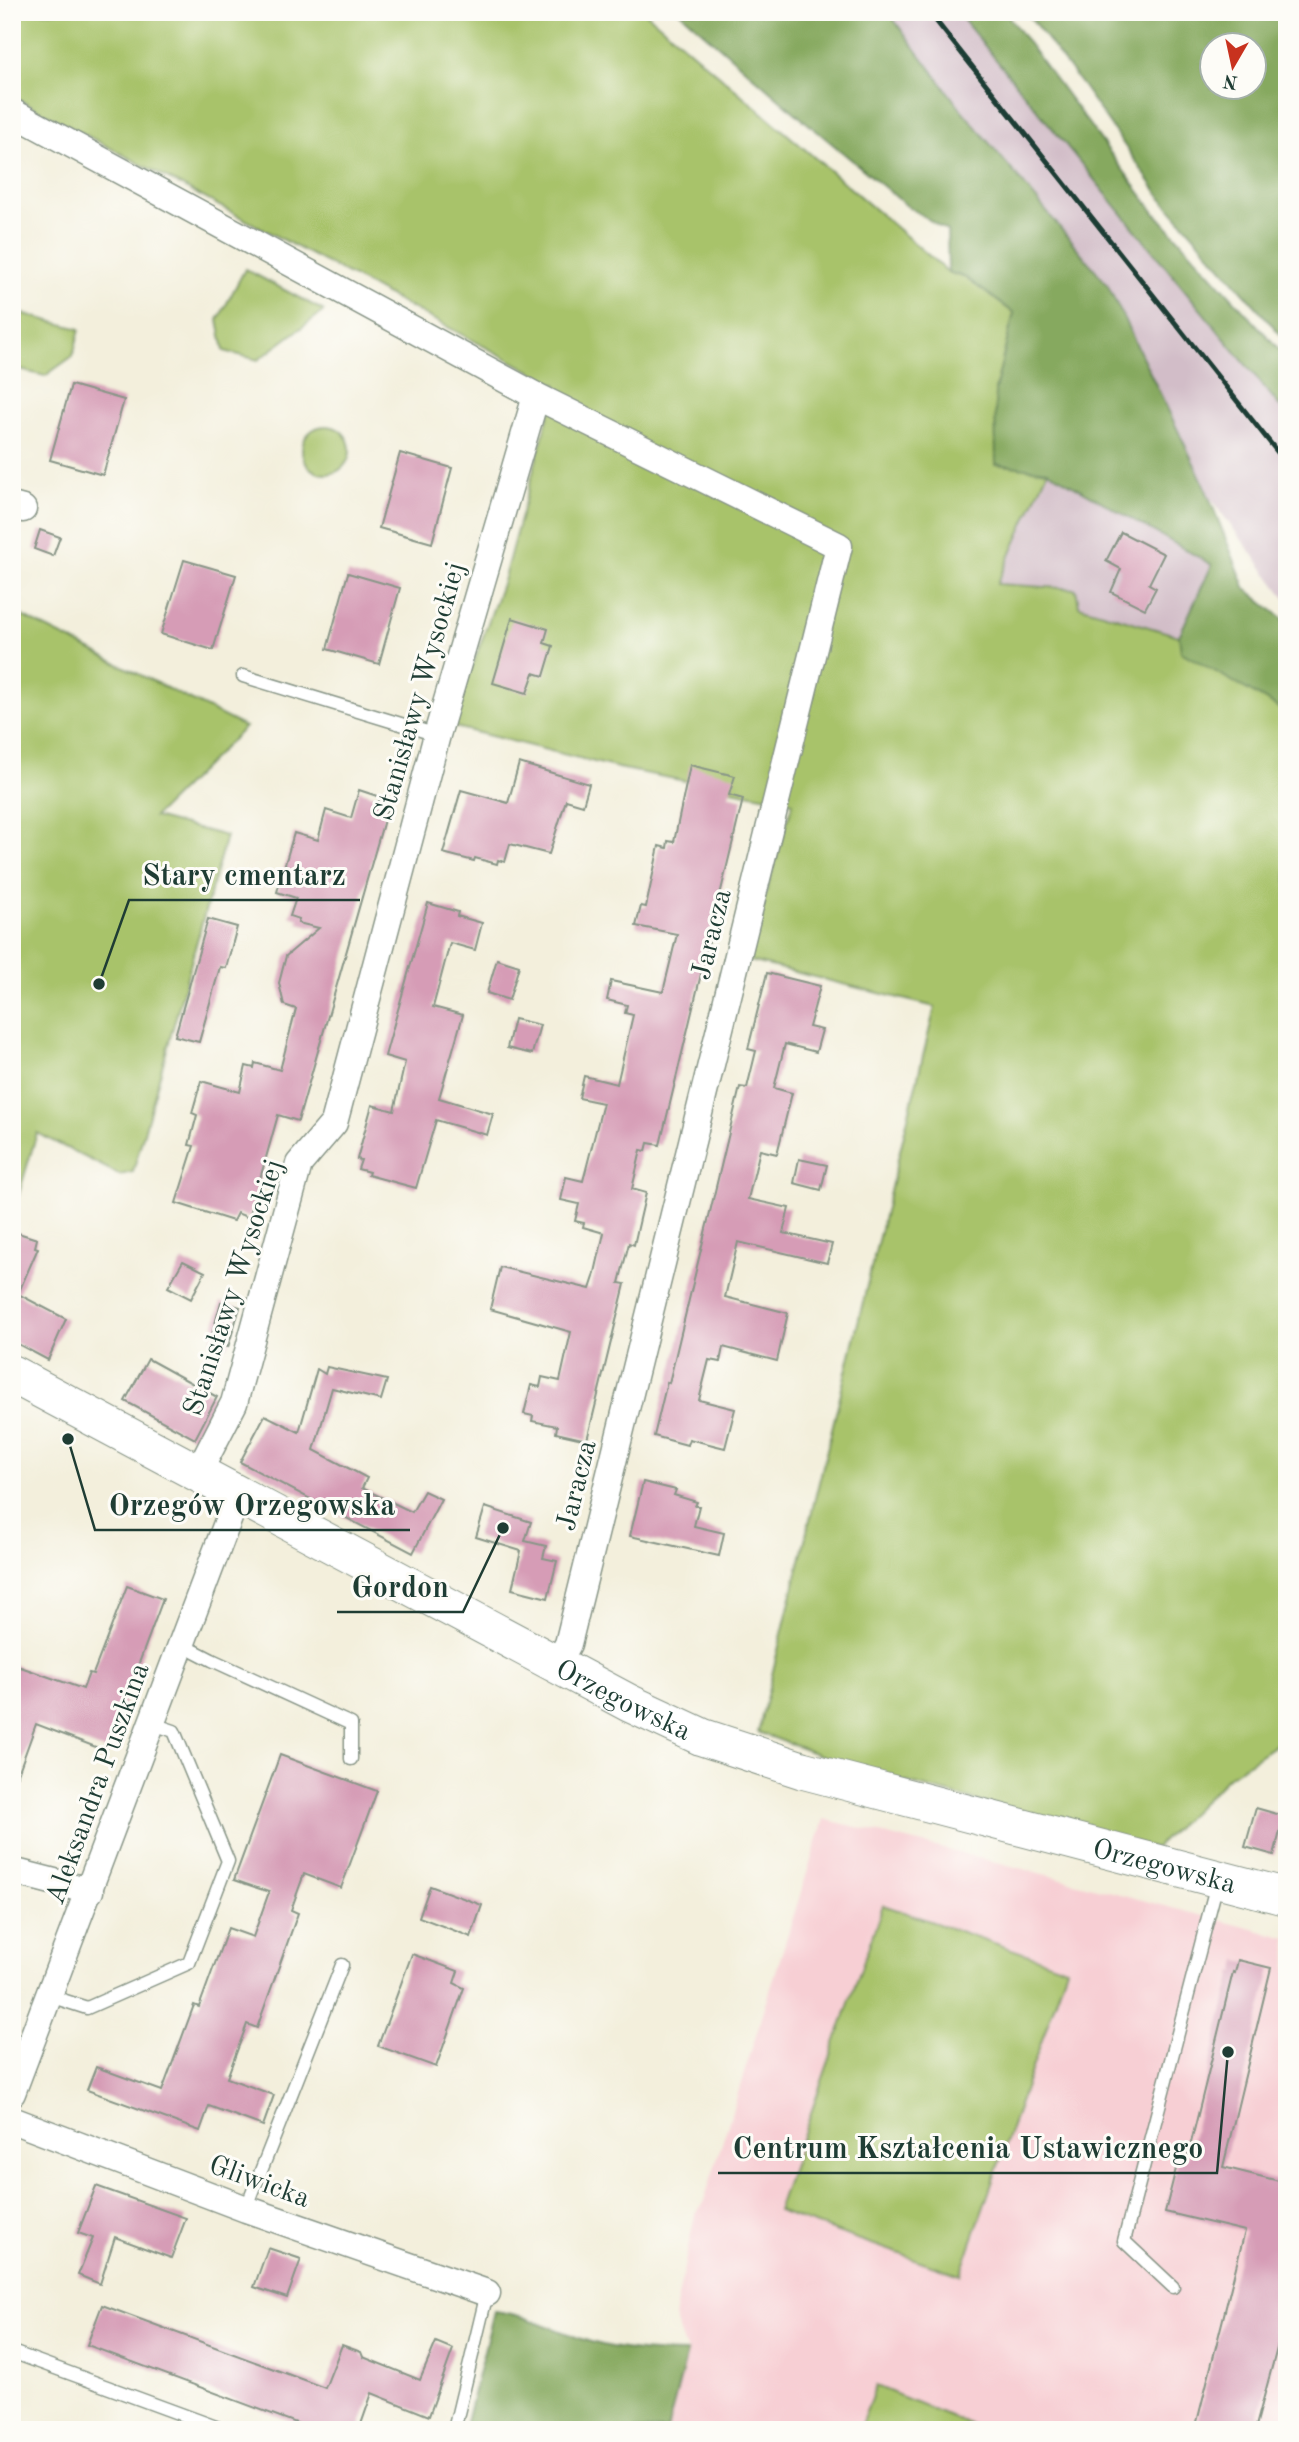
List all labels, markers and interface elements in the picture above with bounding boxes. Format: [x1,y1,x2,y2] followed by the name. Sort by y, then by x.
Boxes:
[1198,32,1268,102] north arrow
[1222,70,1239,91] text: N
[370,559,471,825] street label: Stanisławy Wysockiej
[129,849,360,900] callout: Stary cmentarz
[142,862,346,892] text: Stary cmentarz
[688,886,738,983] street label: Jaracza
[180,1156,290,1420] street label: Stanisławy Wysockiej
[553,1437,603,1534] street label: Jaracza
[95,1479,410,1530] callout: Orzegów Orzegowska
[108,1492,396,1522] text: Orzegów Orzegowska
[337,1561,463,1612] callout: Gordon
[351,1574,449,1604] text: Gordon
[551,1656,695,1747] street label: Orzegowska
[42,1659,156,1909] street label: Aleksandra Puszkina
[1089,1836,1239,1900] street label: Orzegowska
[718,2122,1217,2173] callout: Centrum Kształcenia Ustawicznego
[733,2135,1203,2165] text: Centrum Kształcenia Ustawicznego
[205,2152,313,2214] street label: Gliwicka

